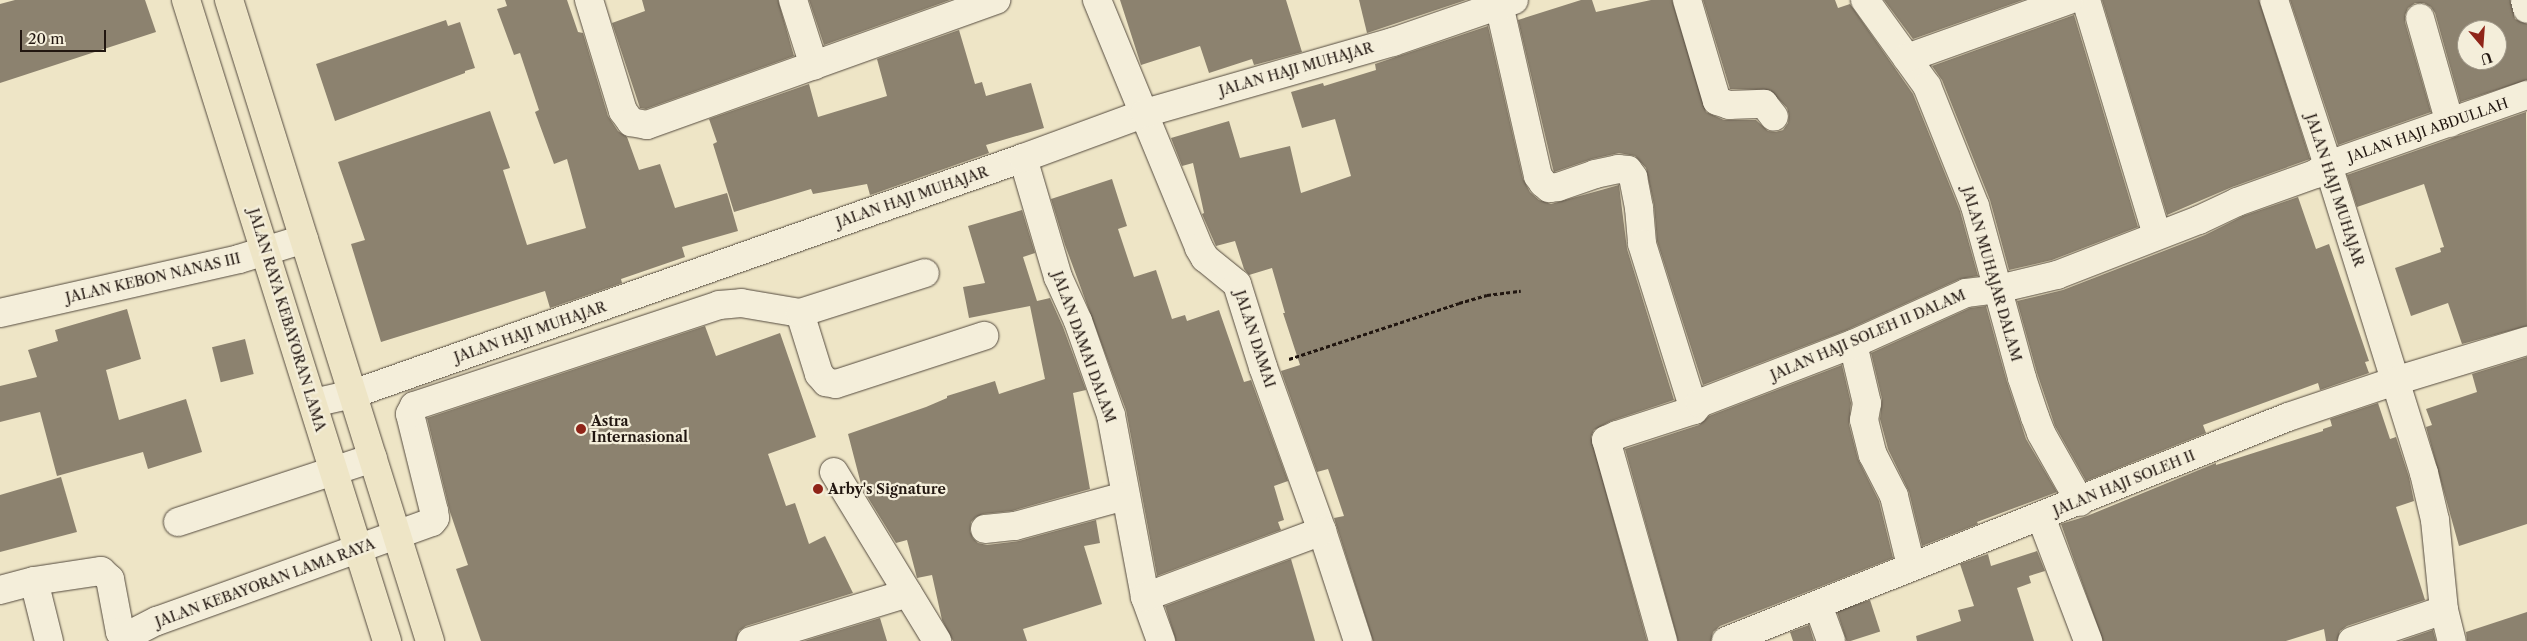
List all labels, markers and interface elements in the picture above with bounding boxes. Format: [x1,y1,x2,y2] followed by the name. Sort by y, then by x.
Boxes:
[22,20,109,52] scale bar
[2457,20,2507,70] north arrow
[28,29,64,48] text: 20 m
[1217,39,1375,99] street label: JALAN HAJI MUHAJAR
[2478,48,2495,69] text: U
[2345,94,2511,166] street label: JALAN HAJI ABDULLAH
[2302,112,2368,268] street label: JALAN HAJI MUHAJAR
[834,163,990,231] street label: JALAN HAJI MUHAJAR
[1959,184,2025,364] street label: JALAN MUHAJAR DALAM
[245,206,329,434] street label: JALAN RAYA KEBAYORAN LAMA
[64,250,242,306] street label: JALAN KEBON NANAS III
[1049,269,1119,425] street label: JALAN DAMAI DALAM
[1768,286,1968,384] street label: JALAN HAJI SOLEH II DALAM
[1231,288,1279,390] street label: JALAN DAMAI
[452,298,608,366] street label: JALAN HAJI MUHAJAR
[591,413,688,446] place label: Astra Internasional
[575,423,587,435] marker: Astra Internasional
[2051,447,2197,519] street label: JALAN HAJI SOLEH II
[828,481,946,497] place label: Arby's Signature
[812,483,824,495] marker: Arby's Signature
[153,535,377,631] street label: JALAN KEBAYORAN LAMA RAYA

